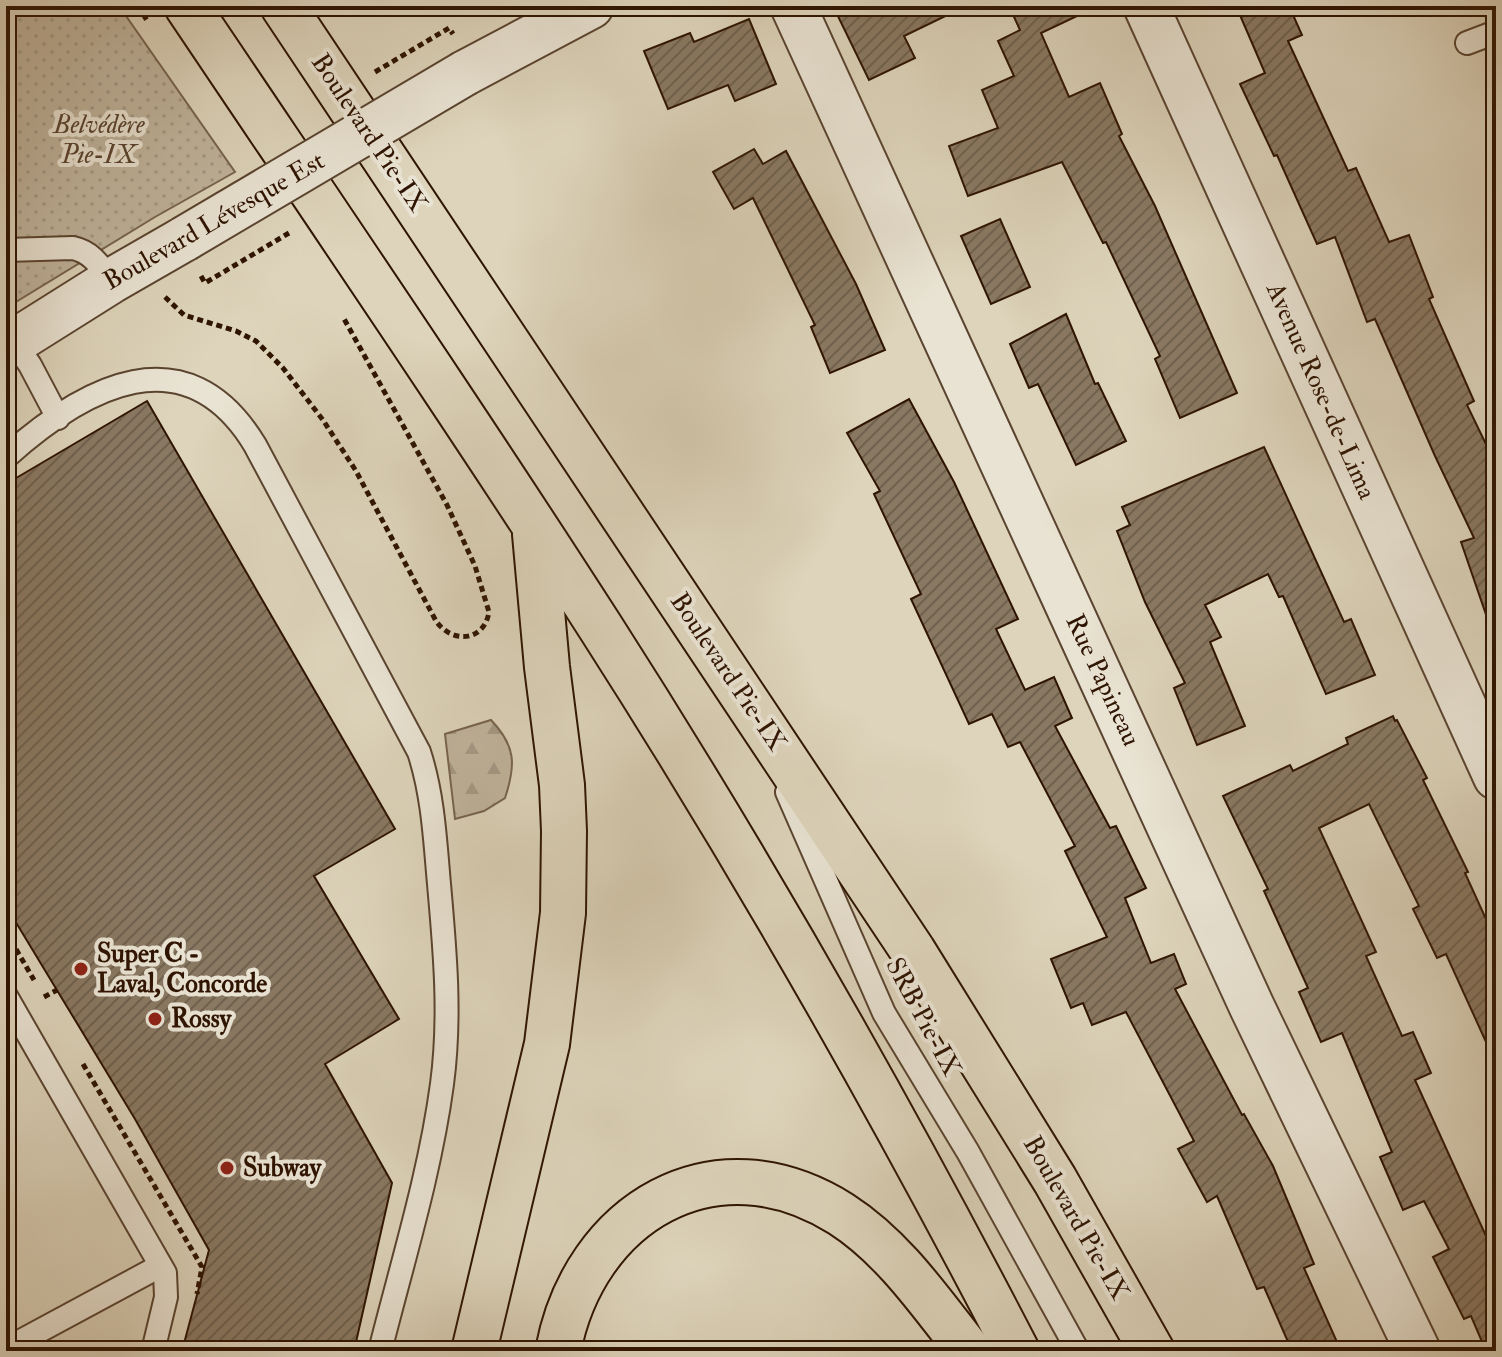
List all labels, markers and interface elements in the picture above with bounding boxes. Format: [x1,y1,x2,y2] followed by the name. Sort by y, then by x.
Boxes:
[304,48,434,218] street label: Boulevard Pie-IX
[51,109,145,171] park label: Belvédère Pie-IX
[98,145,330,297] street label: Boulevard Lévesque Est
[1258,277,1383,505] street label: Avenue Rose-de-Lima
[663,587,793,757] street label: Boulevard Pie-IX
[1058,609,1147,751] street label: Rue Papineau
[97,938,267,1000] place label: Super C - Laval, Concorde
[878,952,968,1082] street label: SRB Pie-IX
[72,960,90,978] marker: Super C - Laval, Concorde
[171,1003,233,1036] place label: Rossy
[146,1010,164,1028] marker: Rossy
[1016,1130,1136,1306] street label: Boulevard Pie-IX
[243,1152,323,1185] place label: Subway
[218,1159,236,1177] marker: Subway

